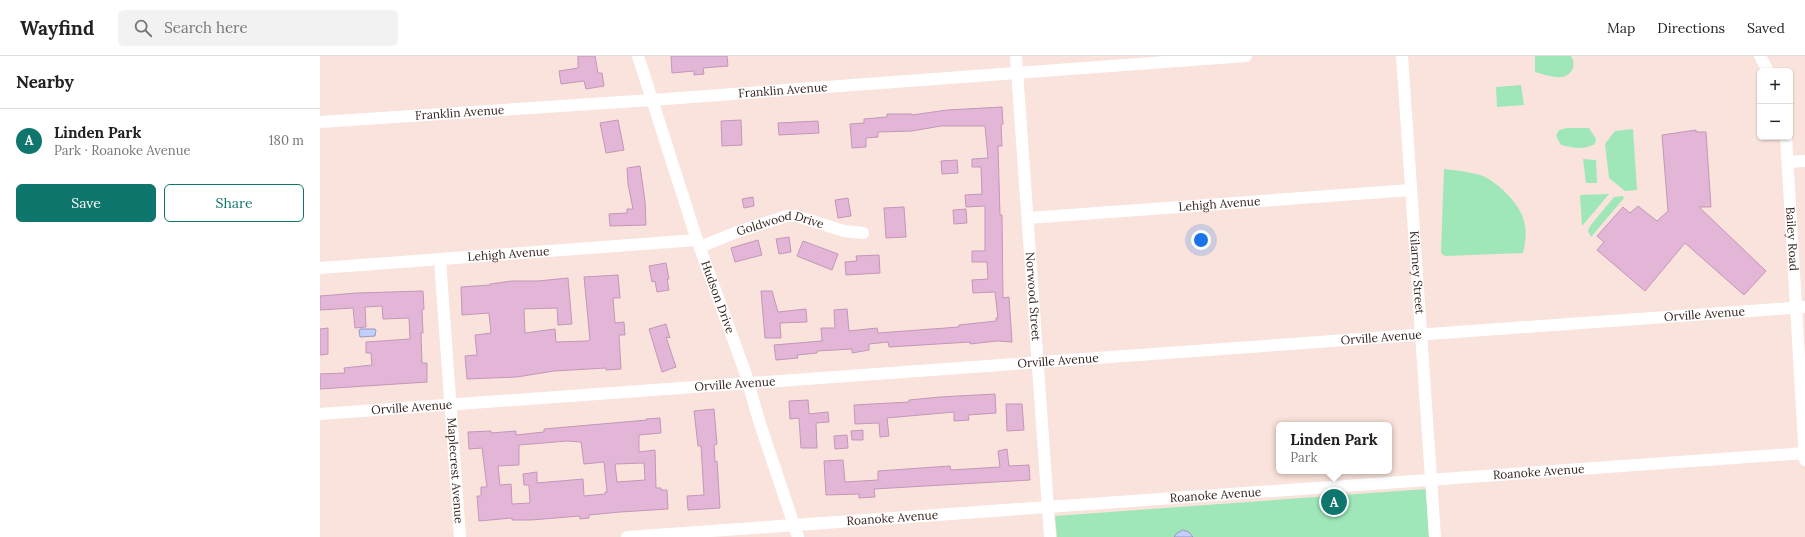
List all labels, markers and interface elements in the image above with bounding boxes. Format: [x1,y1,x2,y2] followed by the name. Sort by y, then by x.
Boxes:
[118,10,398,46] search box
[20,16,94,40] text: Wayfind
[132,17,154,39] icon: search
[164,18,248,37] text: Search here
[1607,19,1635,37] text: Map
[1657,19,1725,37] text: Directions
[1747,19,1785,37] text: Saved
[1757,68,1793,140] map controls
[1757,68,1793,104] button: +
[16,71,74,93] text: Nearby
[738,79,829,101] street label: Franklin Avenue
[415,102,505,123] street label: Franklin Avenue
[1757,104,1793,140] button: −
[54,123,141,142] text: Linden Park
[25,132,33,149] text: A
[269,132,304,149] text: 180 m
[54,142,191,159] text: Park · Roanoke Avenue
[16,184,156,222] button: Save
[164,184,304,222] button: Share
[1178,193,1261,214] street label: Lehigh Avenue
[1783,206,1802,271] street label: Bailey Road
[734,208,826,239] street label: Goldwood Drive
[1191,230,1211,250] your location
[1407,230,1428,315] street label: Kilarney Street
[467,243,550,264] street label: Lehigh Avenue
[1023,251,1044,342] street label: Norwood Street
[698,258,739,336] street label: Hudson Drive
[1663,303,1746,324] street label: Orville Avenue
[1340,327,1423,347] street label: Orville Avenue
[1017,350,1100,371] street label: Orville Avenue
[694,373,776,394] street label: Orville Avenue
[371,396,453,417] street label: Orville Avenue
[444,417,467,524] street label: Maplecrest Avenue
[1276,422,1392,474] popup
[1290,430,1378,449] text: Linden Park
[1290,449,1317,466] text: Park
[1492,461,1585,482] street label: Roanoke Avenue
[1169,484,1262,505] street label: Roanoke Avenue
[1321,487,1347,517] pin: A
[846,507,939,528] street label: Roanoke Avenue

